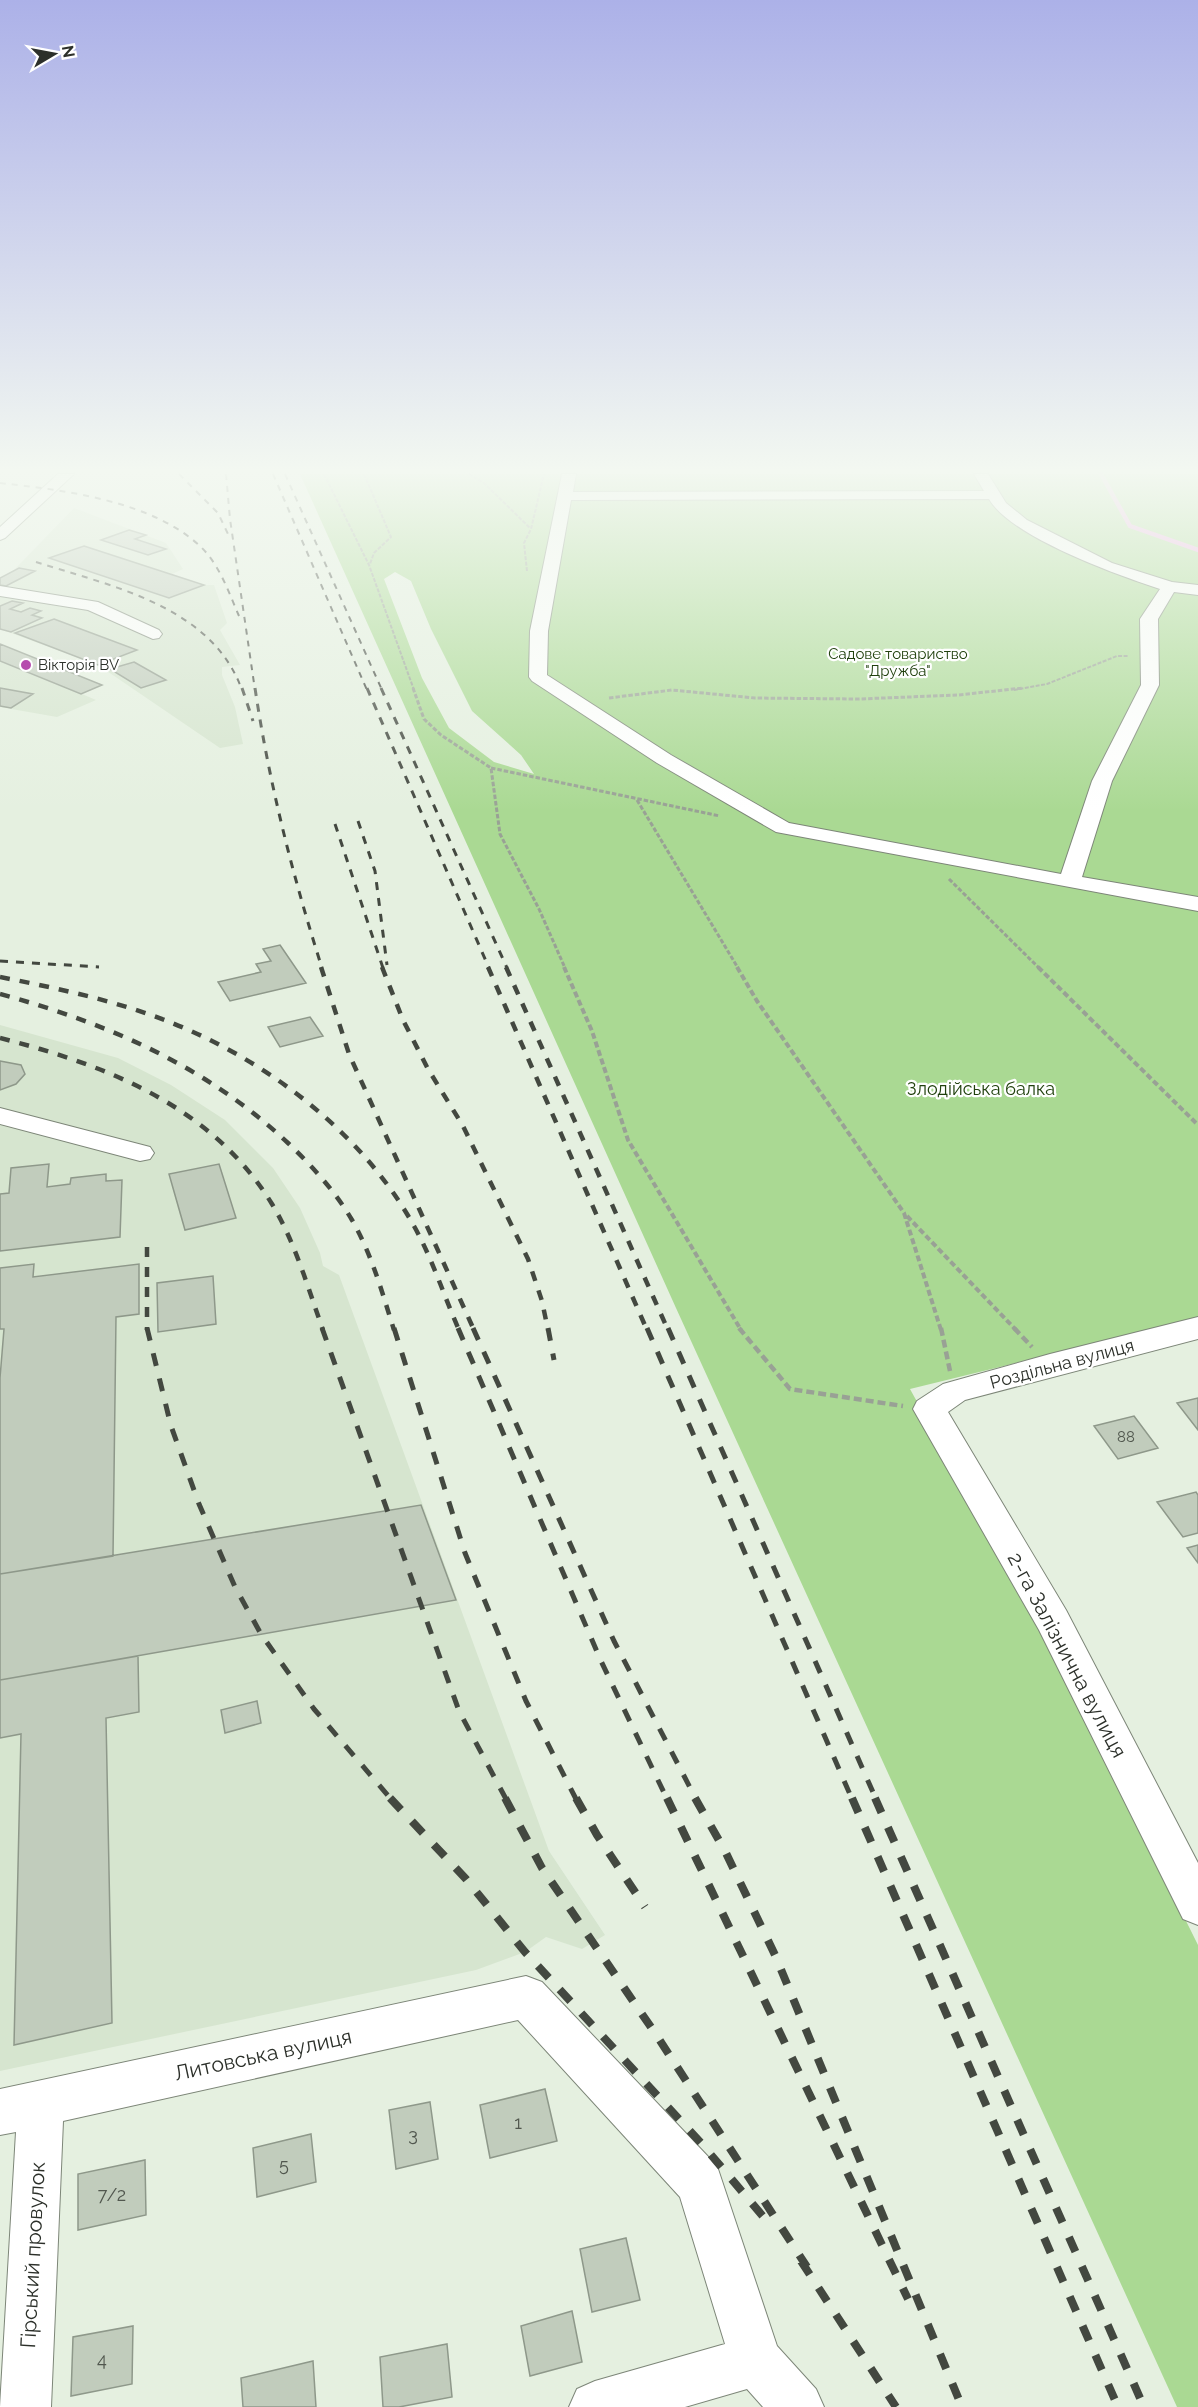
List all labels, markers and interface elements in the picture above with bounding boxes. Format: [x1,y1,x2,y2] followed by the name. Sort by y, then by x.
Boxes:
[24,24,84,84] north arrow
[58,44,79,59] text: N
[828,645,968,680] park label: Садове товариство "Дружба"
[38,656,119,674] place label: Вікторія BV
[19,658,33,672] marker: Вікторія BV
[907,1078,1055,1099] park label: Злодійська балка
[987,1334,1136,1393] street label: Роздільна вулиця
[1117,1428,1135,1446] house number: 88
[1003,1548,1132,1762] street label: 2-га Залізнична вулиця
[172,2023,354,2086] street label: Литовська вулиця
[514,2112,522,2133] house number: 1
[408,2124,418,2145] house number: 3
[279,2154,289,2175] house number: 5
[15,2161,50,2349] street label: Гірський провулок
[98,2184,126,2205] house number: 7/2
[97,2349,107,2370] house number: 4

